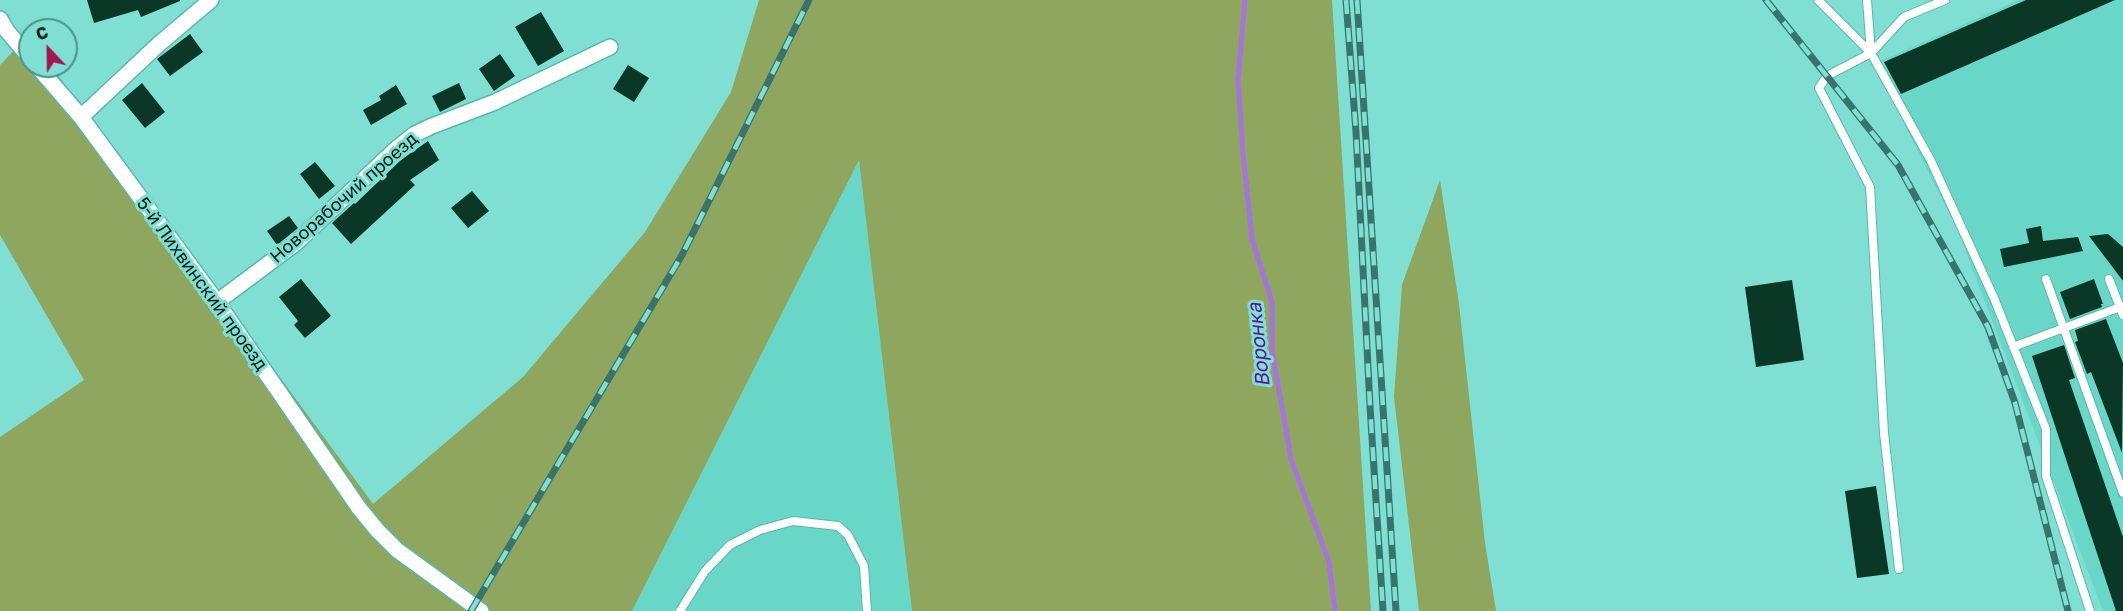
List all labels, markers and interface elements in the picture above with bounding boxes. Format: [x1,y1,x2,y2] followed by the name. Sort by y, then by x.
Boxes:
[18,18,78,78] north arrow
[33,22,51,45] text: С
[266,128,422,268] street label: Новорабочий проезд
[132,193,272,375] street label: 5-й Лихвинский проезд
[1243,302,1275,388] water label: Воронка

